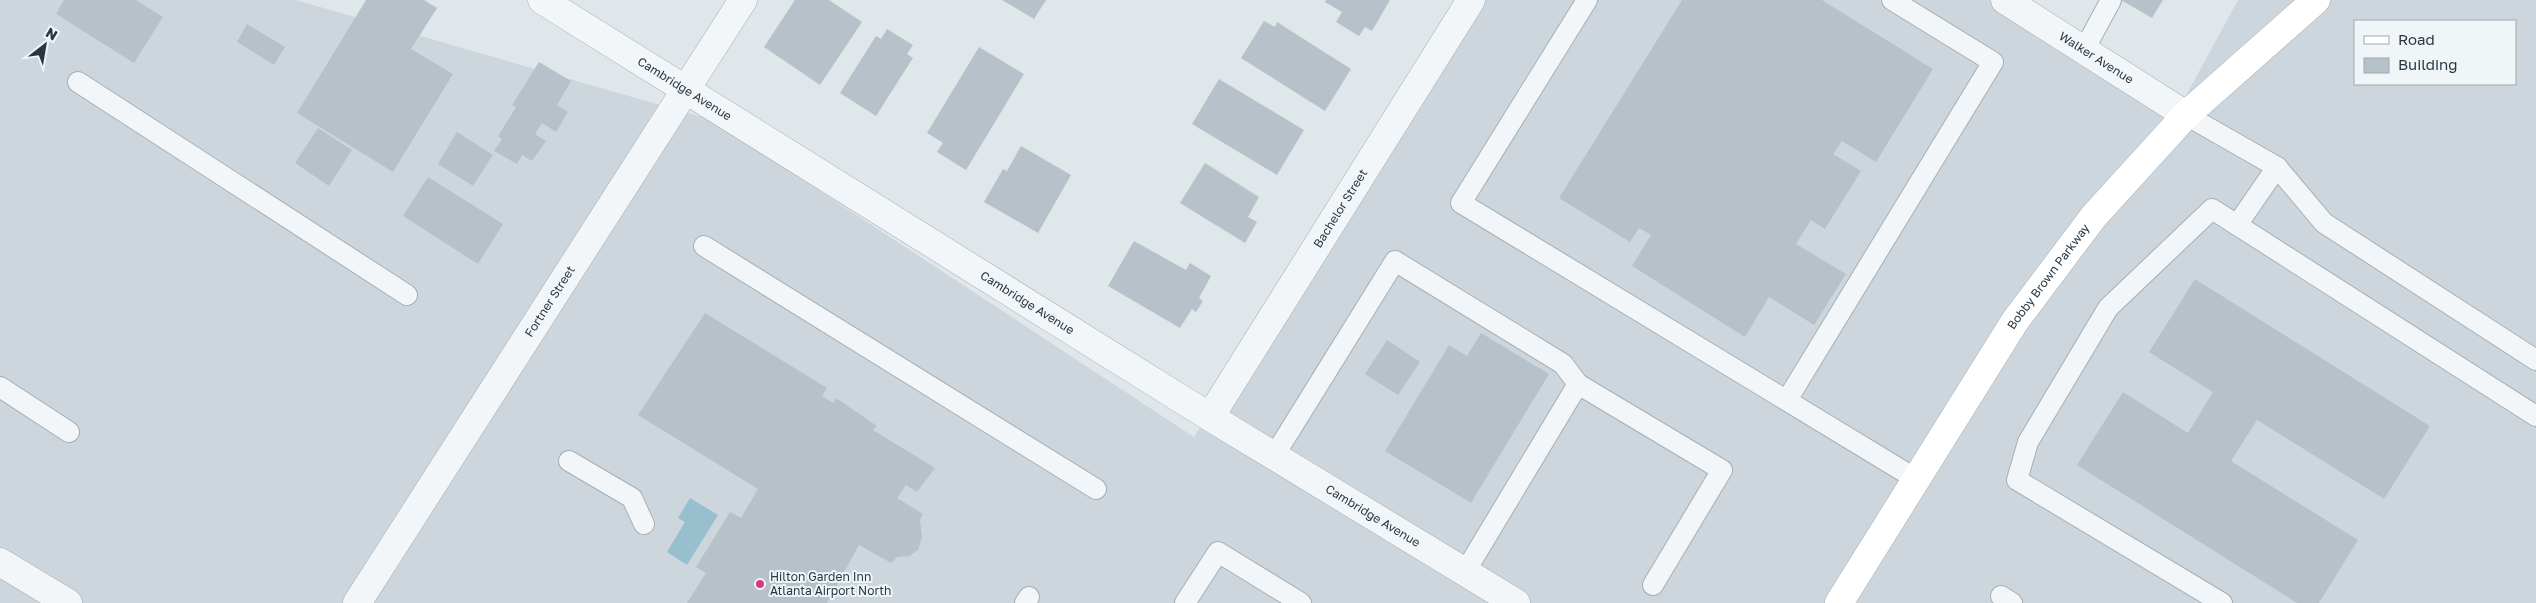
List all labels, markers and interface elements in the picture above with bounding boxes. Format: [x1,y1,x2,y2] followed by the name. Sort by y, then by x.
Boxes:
[20,20,70,70] north arrow
[2354,20,2516,85] legend
[43,23,61,43] text: N
[2056,28,2136,87] street label: Walker Avenue
[2398,30,2435,48] text: Road
[635,54,735,124] street label: Cambridge Avenue
[2398,55,2458,73] text: Building
[1310,166,1370,250] street label: Bachelor Street
[2004,220,2093,332] street label: Bobby Brown Parkway
[521,263,578,340] street label: Fortner Street
[978,268,1077,337] street label: Cambridge Avenue
[1323,481,1423,550] street label: Cambridge Avenue
[770,569,891,598] place label: Hilton Garden Inn Atlanta Airport North
[754,578,766,590] marker: Hilton Garden Inn Atlanta Airport North

